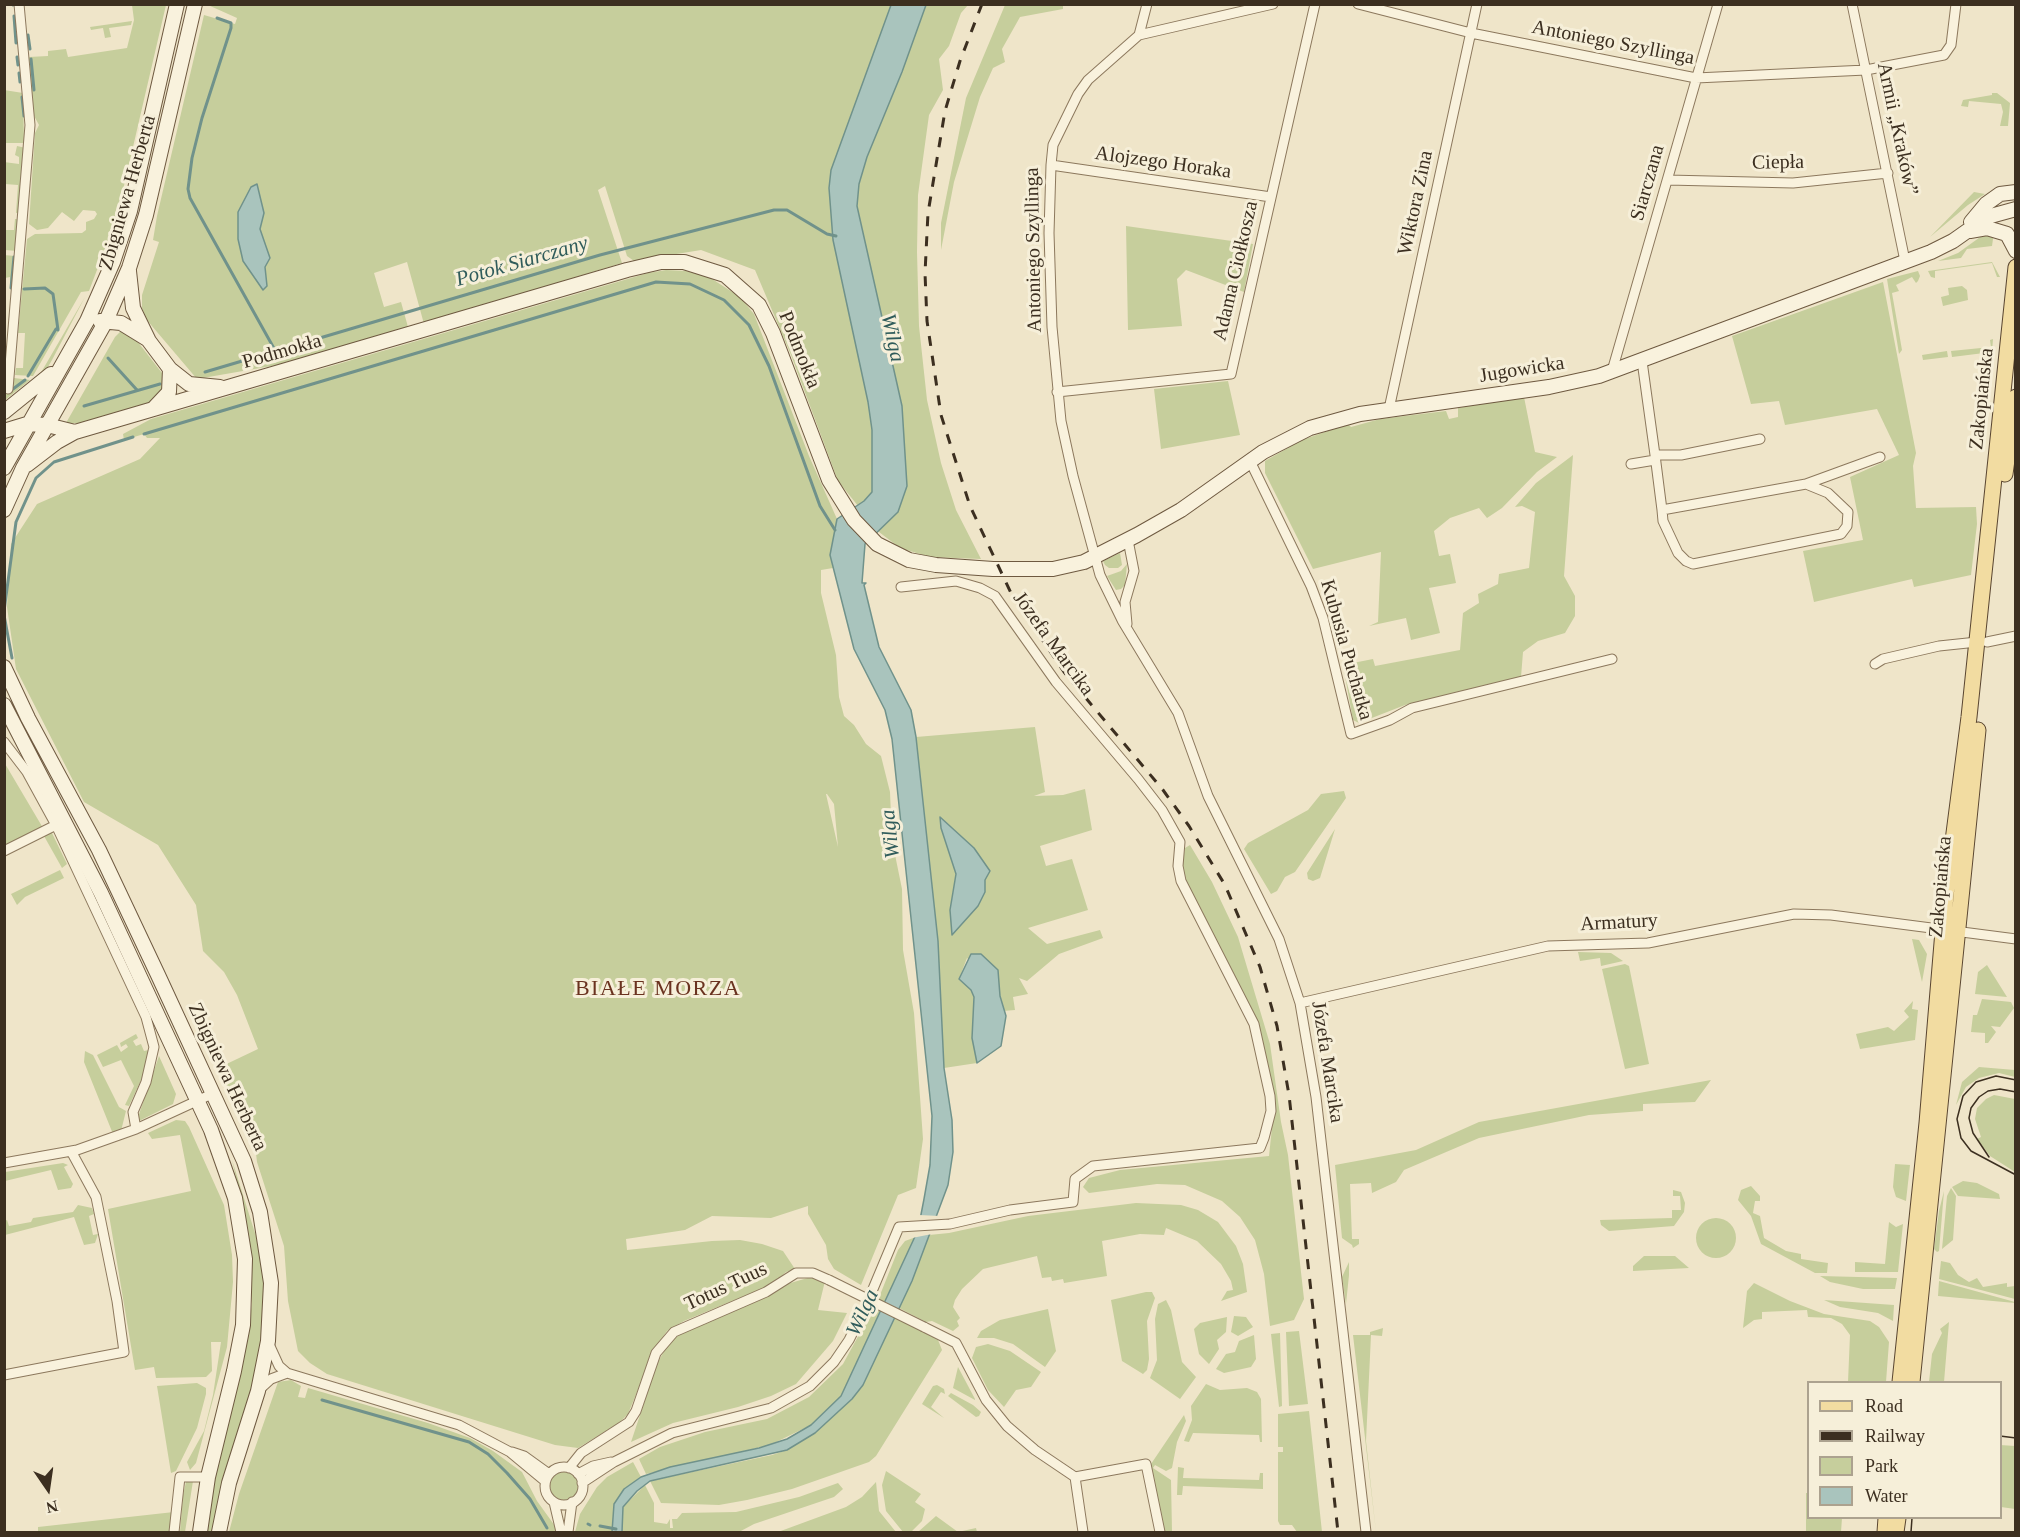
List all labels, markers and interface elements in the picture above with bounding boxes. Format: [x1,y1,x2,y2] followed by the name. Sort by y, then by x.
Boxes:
[1530,15,1696,71] street label: Antoniego Szyllinga
[1871,61,1923,197] street label: Armii „Kraków”
[94,113,162,273] street label: Zbigniewa Herberta
[1093,142,1233,184] street label: Alojzego Horaka
[1626,142,1670,224] street label: Siarczana
[1393,148,1439,258] street label: Wiktora Zina
[1752,151,1804,175] street label: Ciepła
[1021,167,1047,333] street label: Antoniego Szyllinga
[1208,199,1264,343] street label: Adama Ciołkosza
[453,231,591,293] water label: Potok Siarczany
[773,308,825,392] street label: Podmokła
[875,311,909,365] water label: Wilga
[240,329,324,375] street label: Podmokła
[1965,347,1999,451] street label: Zakopiańska
[1478,351,1566,389] street label: Jugowicka
[1314,577,1378,723] street label: Kubusia Puchatka
[1007,587,1099,701] street label: Józefa Marcika
[876,808,906,860] water label: Wilga
[1925,835,1957,939] street label: Zakopiańska
[1580,909,1658,937] street label: Armatury
[575,976,741,1002] district label: BIAŁE MORZA
[182,999,272,1155] street label: Zbigniewa Herberta
[1306,1000,1348,1124] street label: Józefa Marcika
[681,1257,771,1317] street label: Totus Tuus
[841,1285,885,1341] water label: Wilga
[1807,1381,2002,1519] legend
[1865,1396,1903,1416] text: Road
[1865,1426,1925,1446] text: Railway
[1865,1456,1898,1476] text: Park
[18,1459,78,1519] north arrow
[1865,1486,1908,1506] text: Water
[45,1497,60,1517] text: N

